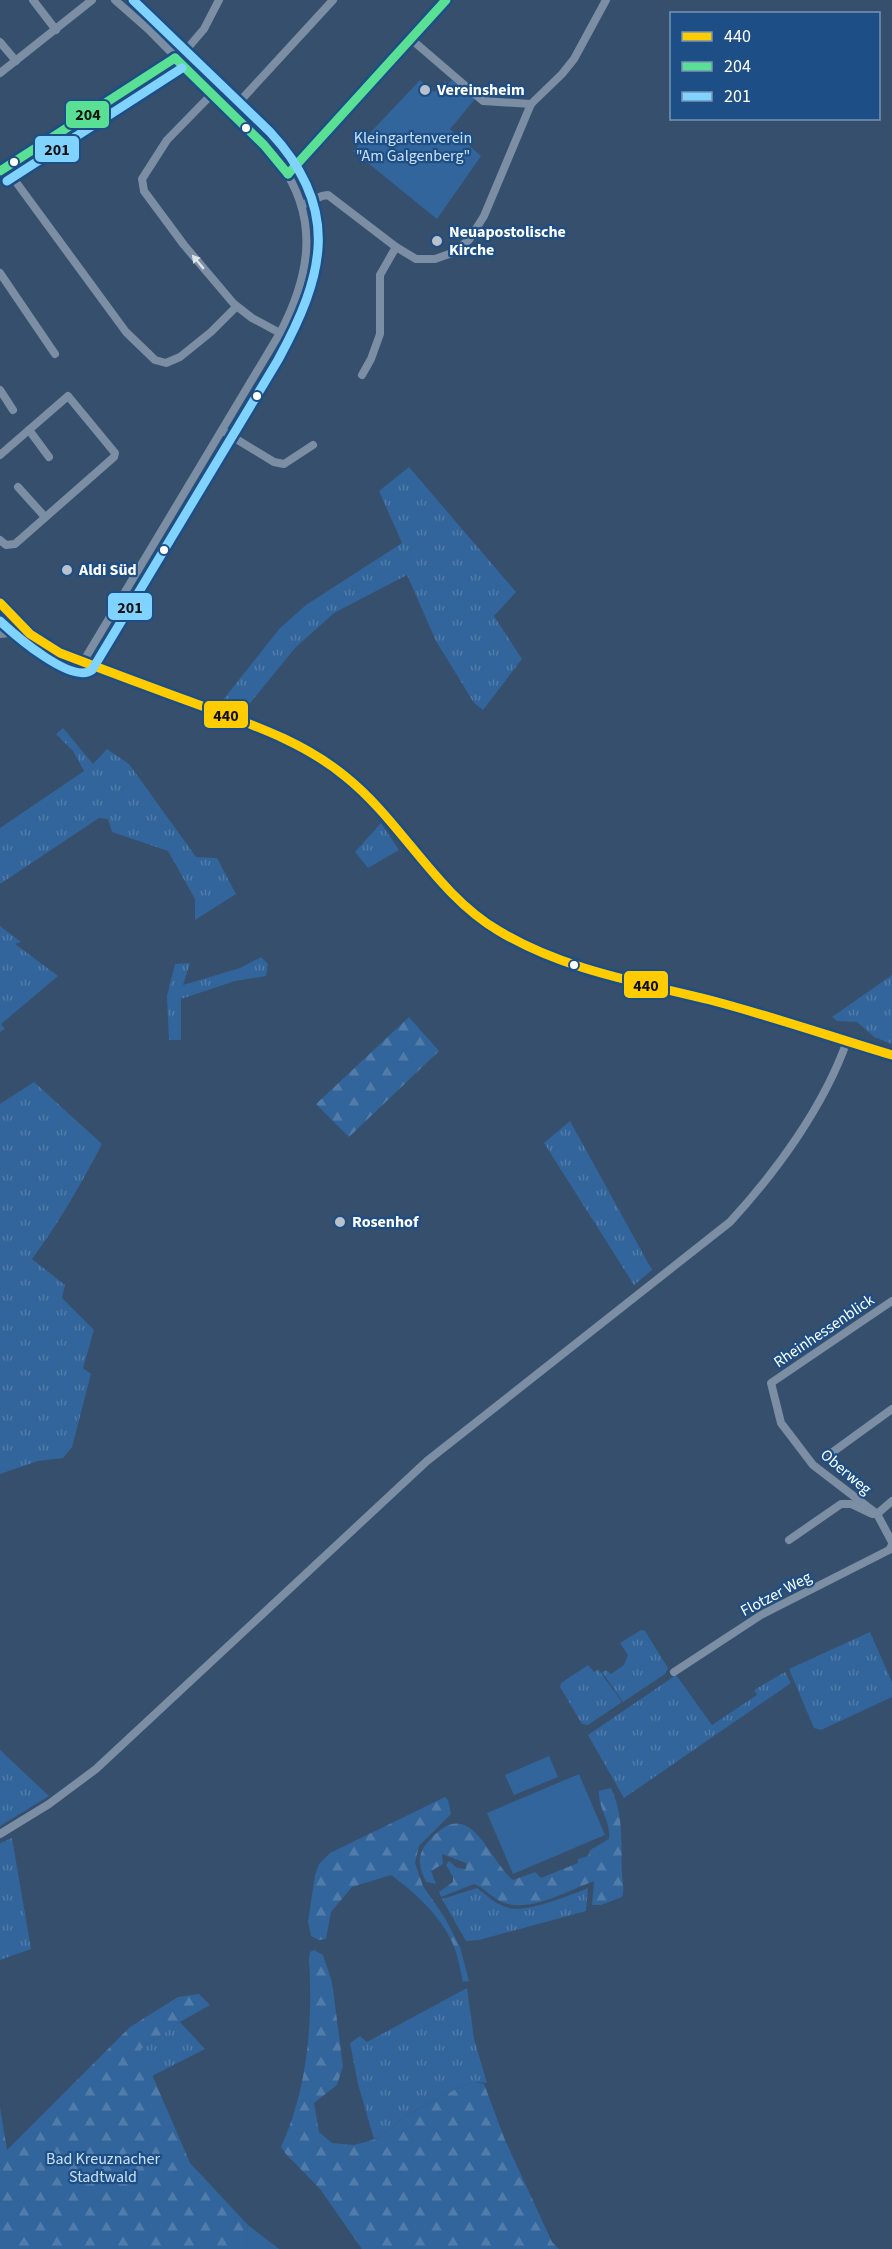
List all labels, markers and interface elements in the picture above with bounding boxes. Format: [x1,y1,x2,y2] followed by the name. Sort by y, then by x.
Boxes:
[670,12,880,120] legend
[724,24,751,49] text: 440
[724,54,751,79] text: 204
[436,79,525,101] place label: Vereinsheim
[418,83,432,97] marker: Vereinsheim
[724,84,751,109] text: 201
[65,100,110,129] line badge: 204
[75,104,101,126] text: 204
[240,122,252,134] unlabelled marker
[354,127,472,167] park label: Kleingartenverein "Am Galgenberg"
[34,135,80,163] line badge: 201
[44,139,70,161] text: 201
[8,156,20,168] unlabelled marker
[449,221,566,261] place label: Neuapostolische Kirche
[430,234,444,248] marker: Neuapostolische Kirche
[192,254,205,270] one-way arrow
[251,390,263,402] unlabelled marker
[158,544,170,556] unlabelled marker
[78,559,137,581] place label: Aldi Süd
[60,563,74,577] marker: Aldi Süd
[107,592,153,621] line badge: 201
[117,597,143,619] text: 201
[203,700,249,729] line badge: 440
[213,705,239,727] text: 440
[568,959,580,971] unlabelled marker
[623,970,669,999] line badge: 440
[633,975,659,997] text: 440
[352,1211,419,1233] place label: Rosenhof
[333,1215,347,1229] marker: Rosenhof
[769,1289,879,1373] street label: Rheinhessenblick
[816,1444,876,1500] street label: Oberweg
[737,1566,815,1622] street label: Flotzer Weg
[46,2148,160,2188] park label: Bad Kreuznacher Stadtwald

